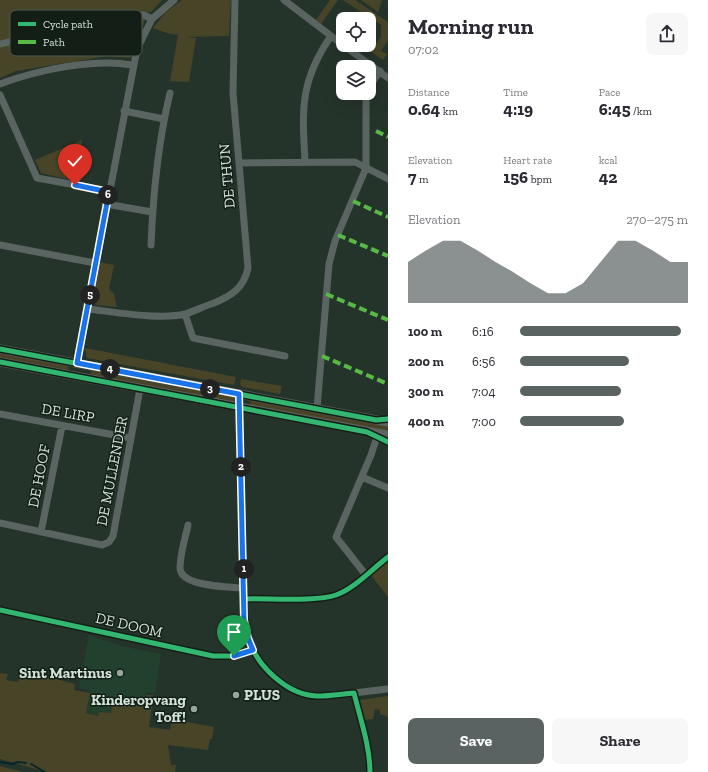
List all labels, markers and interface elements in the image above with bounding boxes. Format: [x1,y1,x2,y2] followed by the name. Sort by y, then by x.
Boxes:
[10,10,142,56] legend
[336,12,376,100] map controls
[336,12,376,52] button: locate
[408,13,534,40] text: Morning run
[646,13,688,55] button: share
[43,18,94,31] text: Cycle path
[43,36,66,49] text: Path
[408,42,439,57] text: 07:02
[336,60,376,100] button: layers
[408,86,450,99] text: Distance
[503,86,528,99] text: Time
[599,86,620,99] text: Pace
[408,99,440,119] text: 0.64
[503,99,533,119] text: 4:19
[599,99,631,119] text: 6:45
[440,105,458,118] text: km
[631,105,652,118] text: /km
[215,143,239,209] street label: DE THUN
[58,144,92,185] pin
[64,150,86,172] icon: check
[408,154,452,167] text: Elevation
[503,154,552,167] text: Heart rate
[599,154,618,167] text: kcal
[408,167,416,187] text: 7
[503,167,528,187] text: 156
[599,167,617,187] text: 42
[416,173,428,186] text: m
[528,173,552,186] text: bpm
[98,185,118,205] pin: 6
[105,188,111,201] text: 6
[408,212,460,227] text: Elevation
[626,212,688,227] text: 270–275 m
[80,285,100,305] pin: 5
[87,288,93,301] text: 5
[408,324,442,339] text: 100 m
[472,324,494,339] text: 6:16
[408,354,444,369] text: 200 m
[472,354,495,369] text: 6:56
[100,359,120,379] pin: 4
[107,362,113,375] text: 4
[200,379,220,399] pin: 3
[207,382,213,395] text: 3
[408,384,444,399] text: 300 m
[472,384,496,399] text: 7:04
[40,399,96,427] street label: DE LIRP
[93,414,132,527] street label: DE MULLENDER
[408,414,444,429] text: 400 m
[472,414,496,429] text: 7:00
[24,442,54,509] street label: DE HOOF
[231,457,251,477] pin: 2
[238,460,244,473] text: 2
[234,559,254,579] pin: 1
[242,562,246,575] text: 1
[94,609,164,641] street label: DE DOOM
[217,615,251,656] pin
[223,621,245,643] icon: arrive
[19,664,112,682] place label: Sint Martinus
[115,668,125,678] marker: Sint Martinus
[244,686,280,704] place label: PLUS
[231,690,241,700] marker: PLUS
[91,691,186,726] place label: Kinderopvang Toff!
[189,704,199,714] marker: Kinderopvang Toff!
[408,718,544,764] button: Save
[552,718,688,764] button: Share

